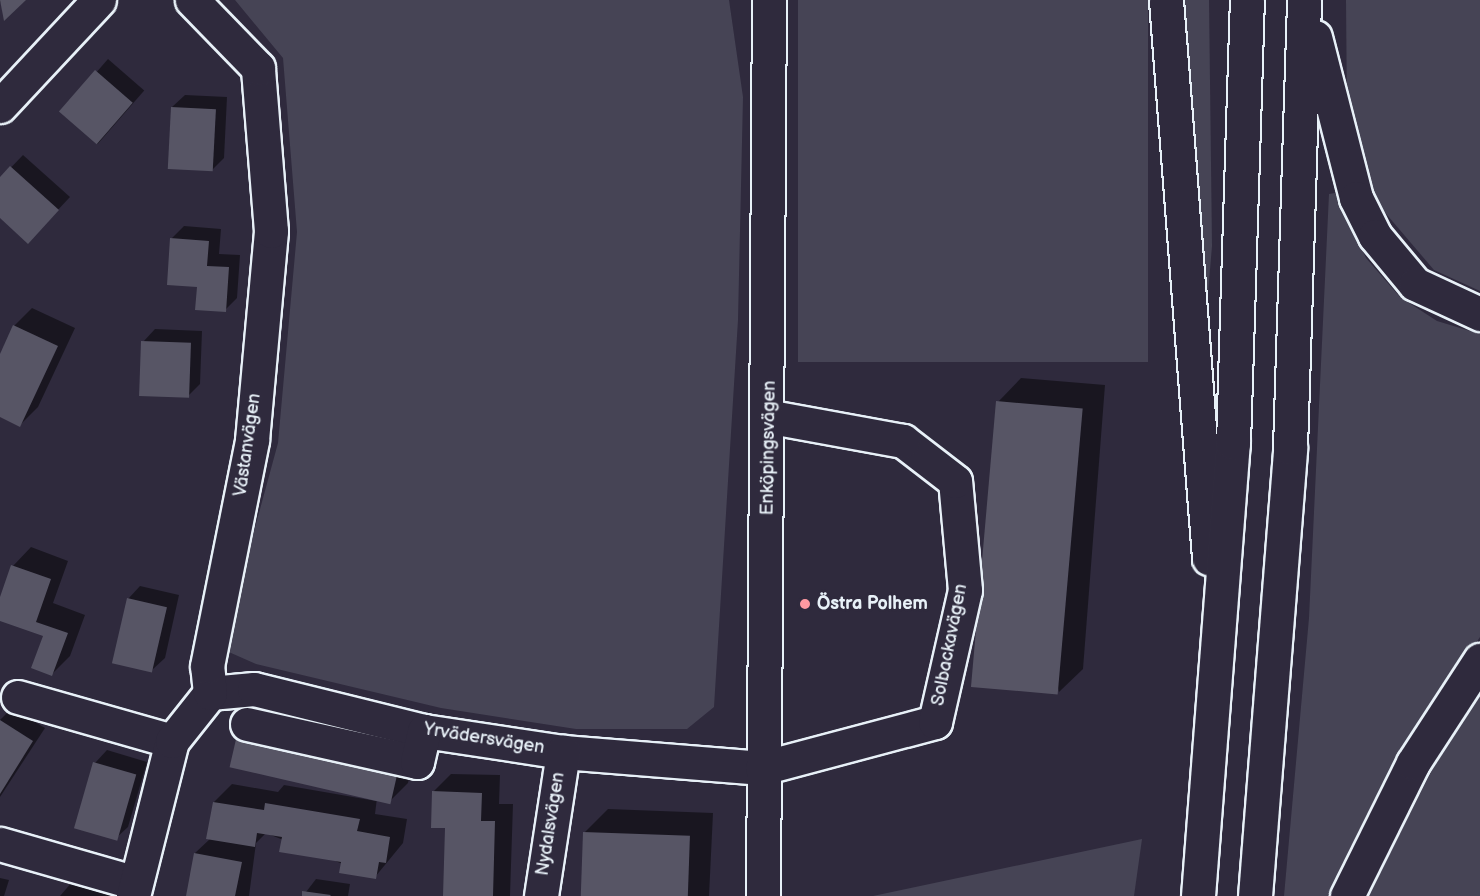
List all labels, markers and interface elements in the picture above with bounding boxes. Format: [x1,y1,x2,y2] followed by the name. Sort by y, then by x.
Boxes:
[757,381,781,515] street label: Enköpingsvägen
[230,392,266,498] street label: Västanvägen
[928,582,972,708] street label: Solbackavägen
[817,593,928,615] place label: Östra Polhem
[798,597,812,611] marker: Östra Polhem
[422,719,546,759] street label: Yrvädersvägen
[532,771,570,877] street label: Nydalsvägen

